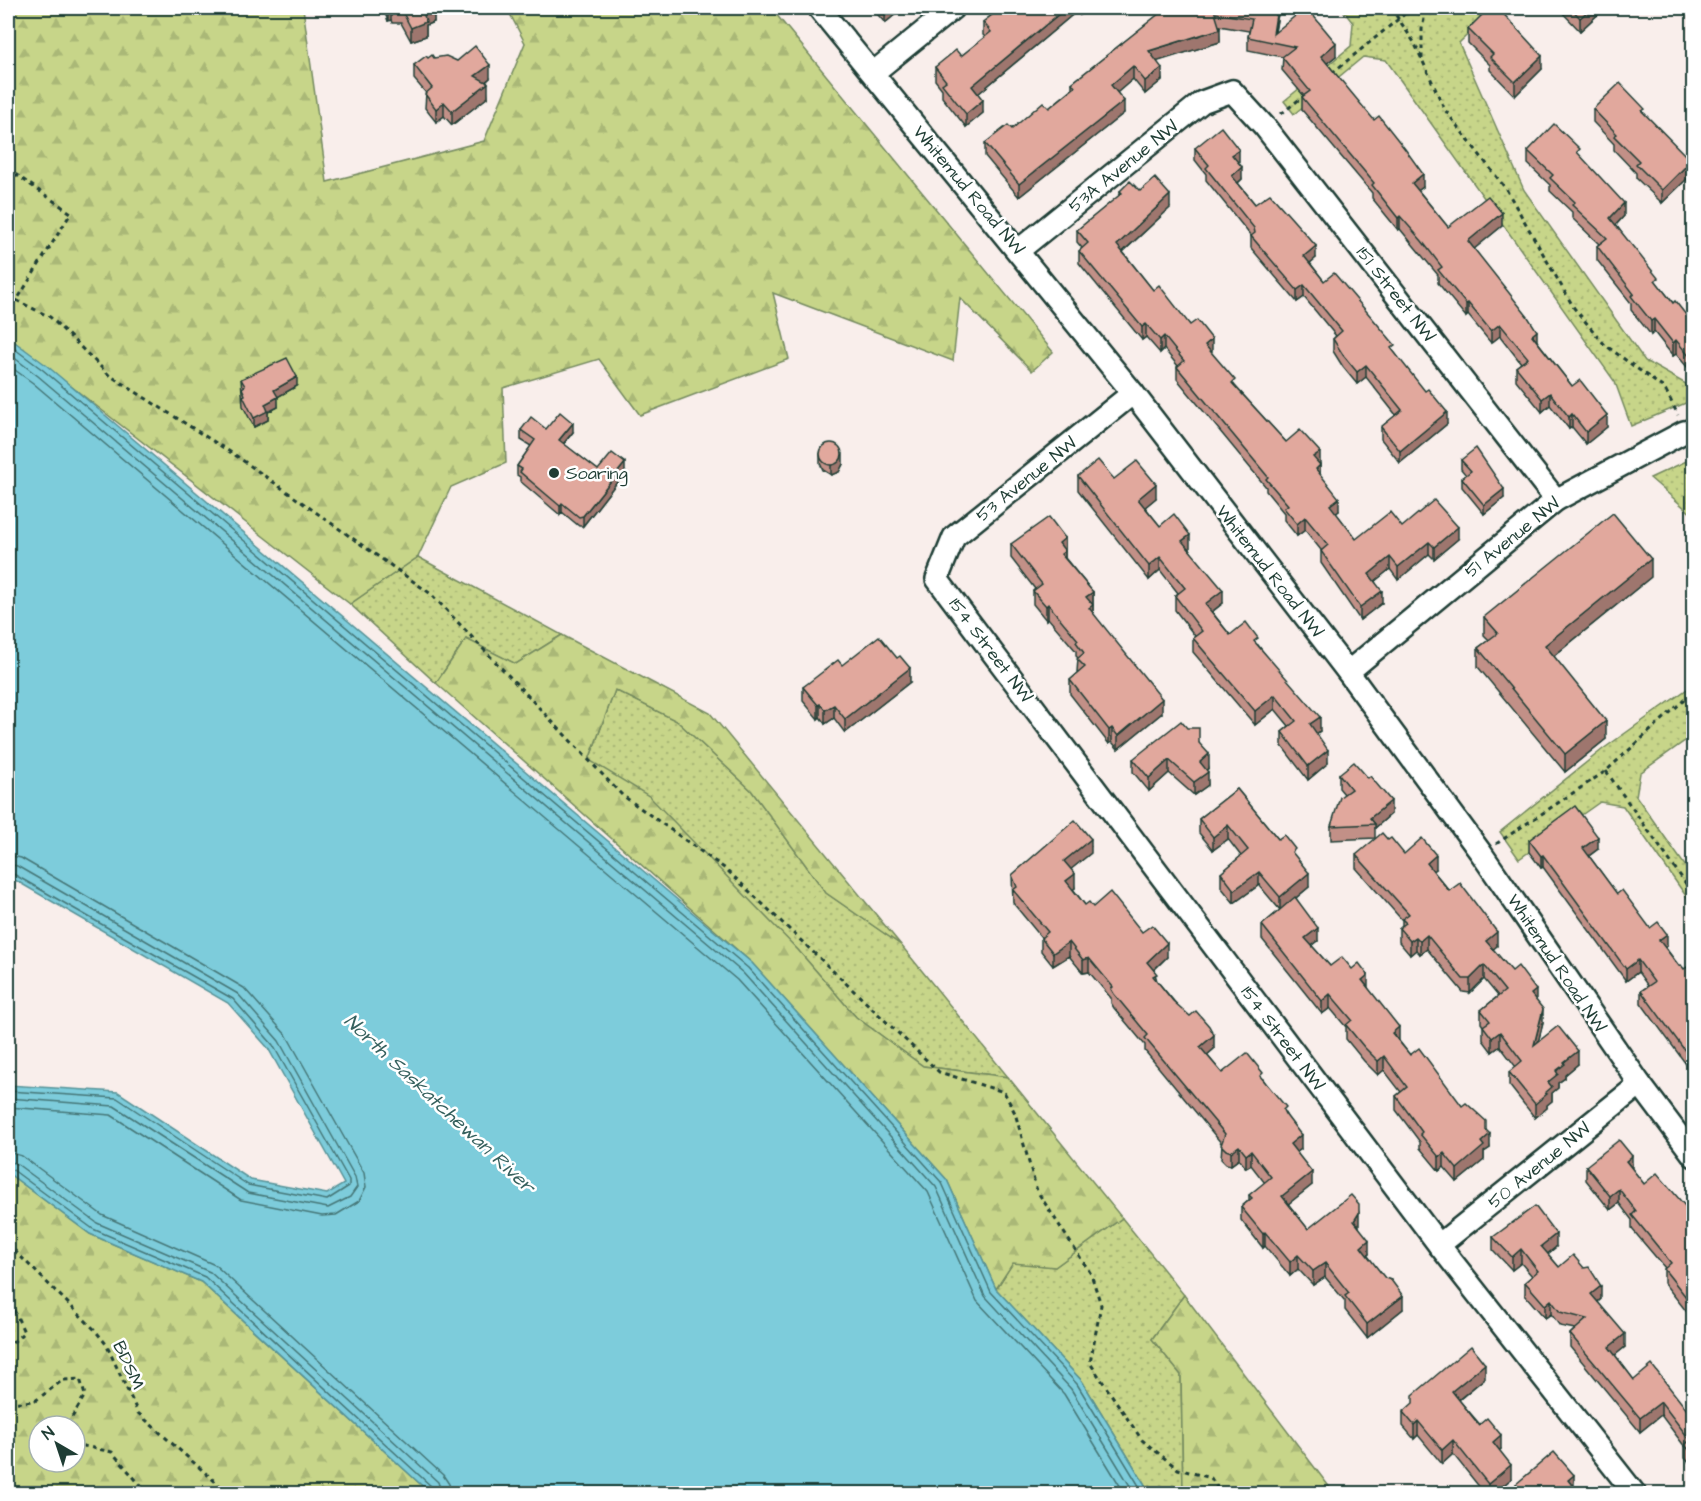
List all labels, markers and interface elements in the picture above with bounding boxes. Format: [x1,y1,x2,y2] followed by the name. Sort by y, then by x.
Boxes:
[1063,114,1184,218] street label: 53A Avenue NW
[907,120,1030,260] street label: Whitemud Road NW
[1350,241,1441,348] street label: 151 Street NW
[971,431,1082,528] street label: 53 Avenue NW
[566,461,628,487] place label: Soaring
[547,466,561,480] marker: Soaring
[1459,491,1565,584] street label: 51 Avenue NW
[1210,500,1329,643] street label: Whitemud Road NW
[943,593,1038,708] street label: 154 Street NW
[1501,889,1612,1037] street label: Whitemud Road NW
[1235,981,1330,1096] street label: 154 Street NW
[338,1008,542,1201] water label: North Saskatchewan River
[1483,1116,1596,1215] street label: 50 Avenue NW
[106,1337,151,1394] street label: BDSM
[27,1414,87,1474] north arrow
[37,1421,59,1445] text: N

